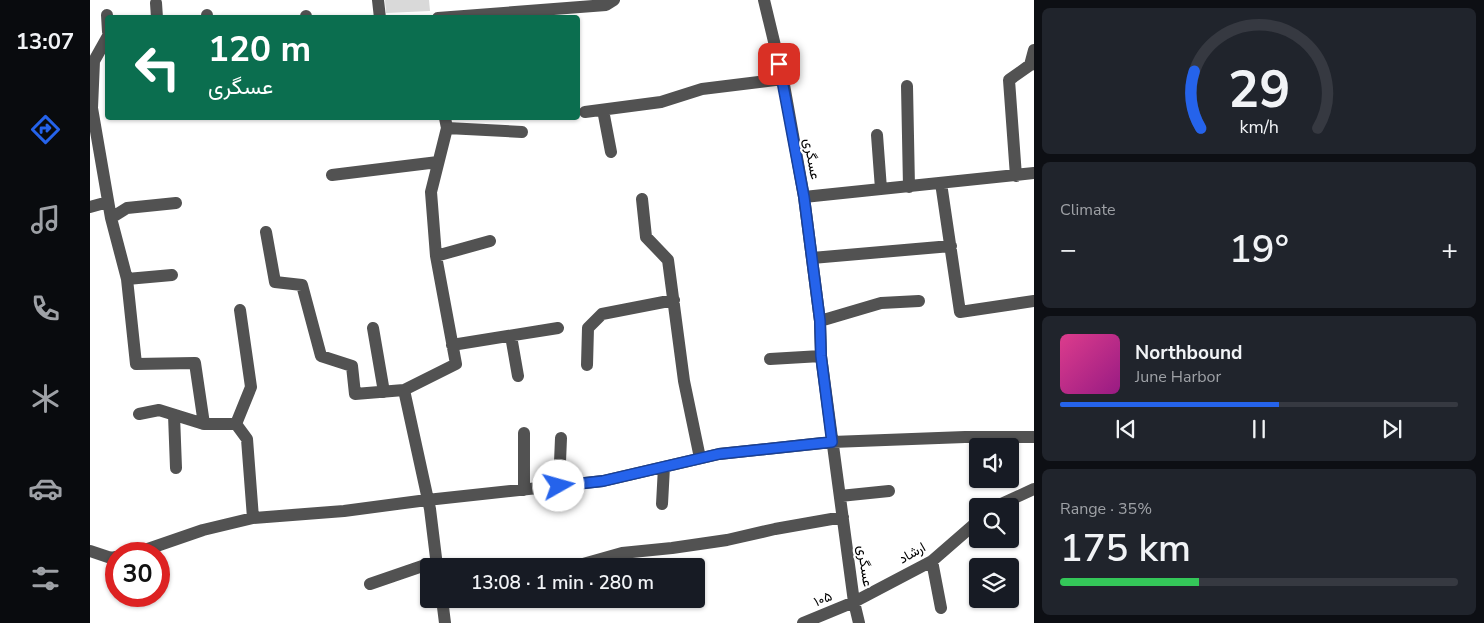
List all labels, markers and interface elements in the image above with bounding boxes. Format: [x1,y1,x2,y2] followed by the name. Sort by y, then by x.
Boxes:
[208,26,311,73] text: 120 m
[16,27,74,57] text: 13:07
[125,35,190,100] icon: left
[758,43,800,85] pin
[765,50,793,78] icon: arrive
[1228,54,1290,125] text: 29
[208,72,273,102] text: عسگری
[28,112,63,147] icon: directions
[1239,115,1279,139] text: km/h
[799,137,825,181] street label: عسگری
[1060,199,1115,221] text: Climate
[28,202,63,237] icon: music
[1229,224,1289,275] text: 19°
[1060,231,1077,269] text: −
[1441,231,1458,269] text: +
[28,291,63,326] icon: phone
[1135,340,1242,366] text: Northbound
[1135,366,1221,388] text: June Harbor
[28,381,63,416] icon: climate
[1112,415,1140,443] icon: previous
[1245,415,1273,443] icon: pause
[1378,415,1406,443] icon: next
[969,438,1019,608] map controls
[969,438,1019,488] button: sound
[532,459,584,511] position arrow
[28,471,63,506] icon: car
[969,498,1019,548] button: search
[1060,498,1152,520] text: Range · 35%
[1060,523,1191,574] text: 175 km
[895,538,929,568] street label: ارشاد
[105,542,170,607] speed limit sign: 30
[853,544,877,588] street label: عسگری
[969,558,1019,608] button: layers
[28,561,63,596] icon: filters
[471,570,654,596] text: 13:08 · 1 min · 280 m
[811,587,835,611] street label: ۱۰۵

